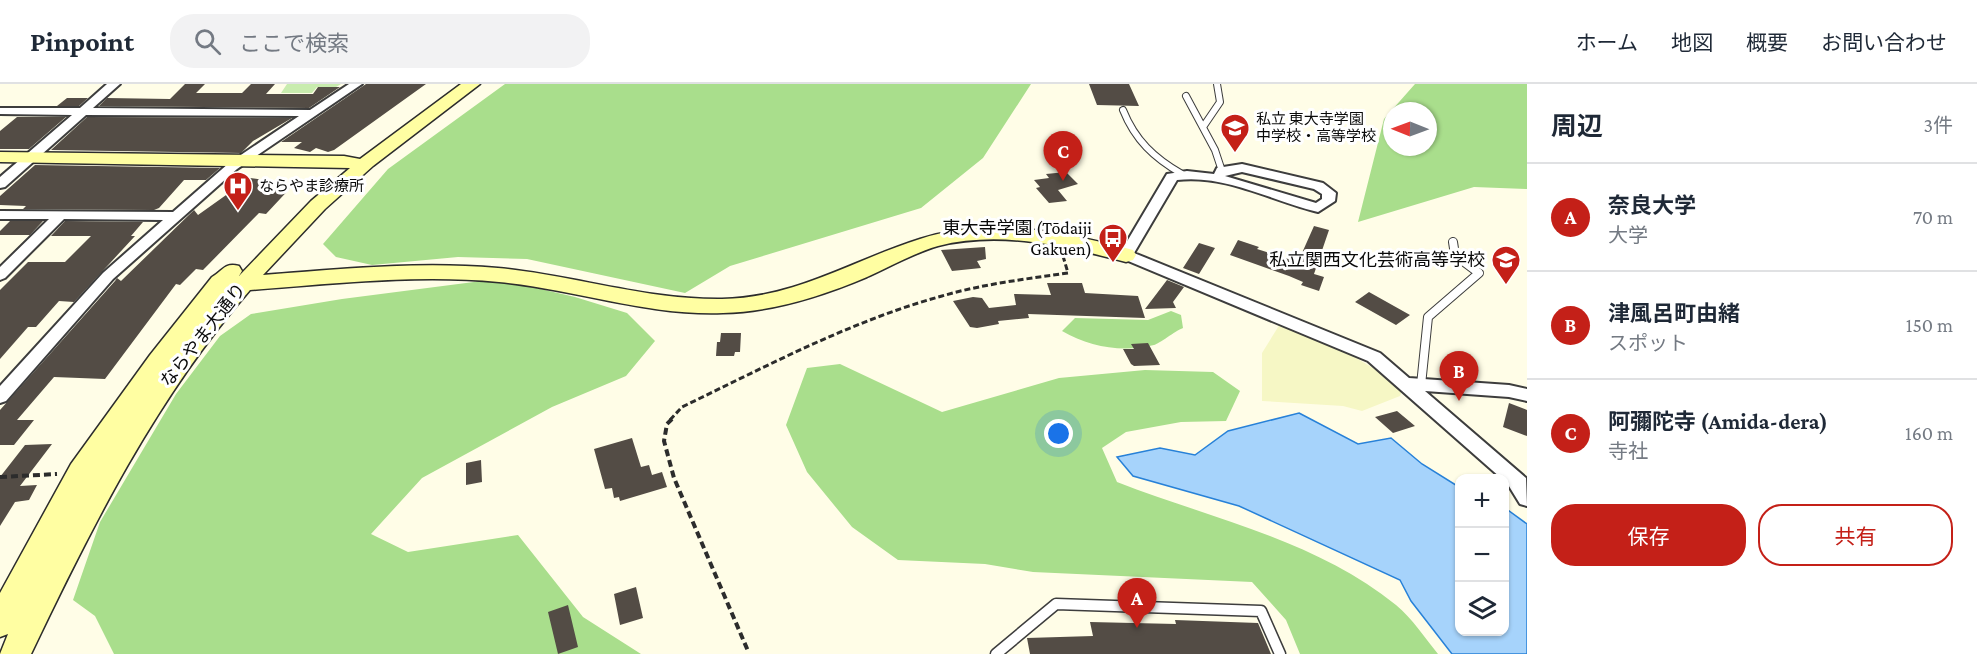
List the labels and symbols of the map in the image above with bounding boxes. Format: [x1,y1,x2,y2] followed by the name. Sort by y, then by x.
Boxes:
[1383,102,1437,156] north arrow
[1256,111,1376,144] place label: 私立 東大寺学園 中学校・高等学校
[1219,112,1251,154] school or university icon: 私立 東大寺学園 中学校・高等学校
[1044,132,1082,181] pin: C
[222,170,254,212] hospital icon: ならやま診療所
[259,178,364,194] place label: ならやま診療所
[943,218,1092,260] place label: 東大寺学園 (Tōdaiji Gakuen)
[1097,222,1129,264] bus stop icon: 東大寺学園 (Tōdaiji Gakuen)
[1490,244,1522,286] school or university icon: 私立関西文化芸術高等学校
[1269,250,1485,270] place label: 私立関西文化芸術高等学校
[156,279,250,391] street label: ならやま大通り
[1440,352,1478,401] pin: B
[1044,419,1073,448] your location
[1118,578,1156,628] pin: A

